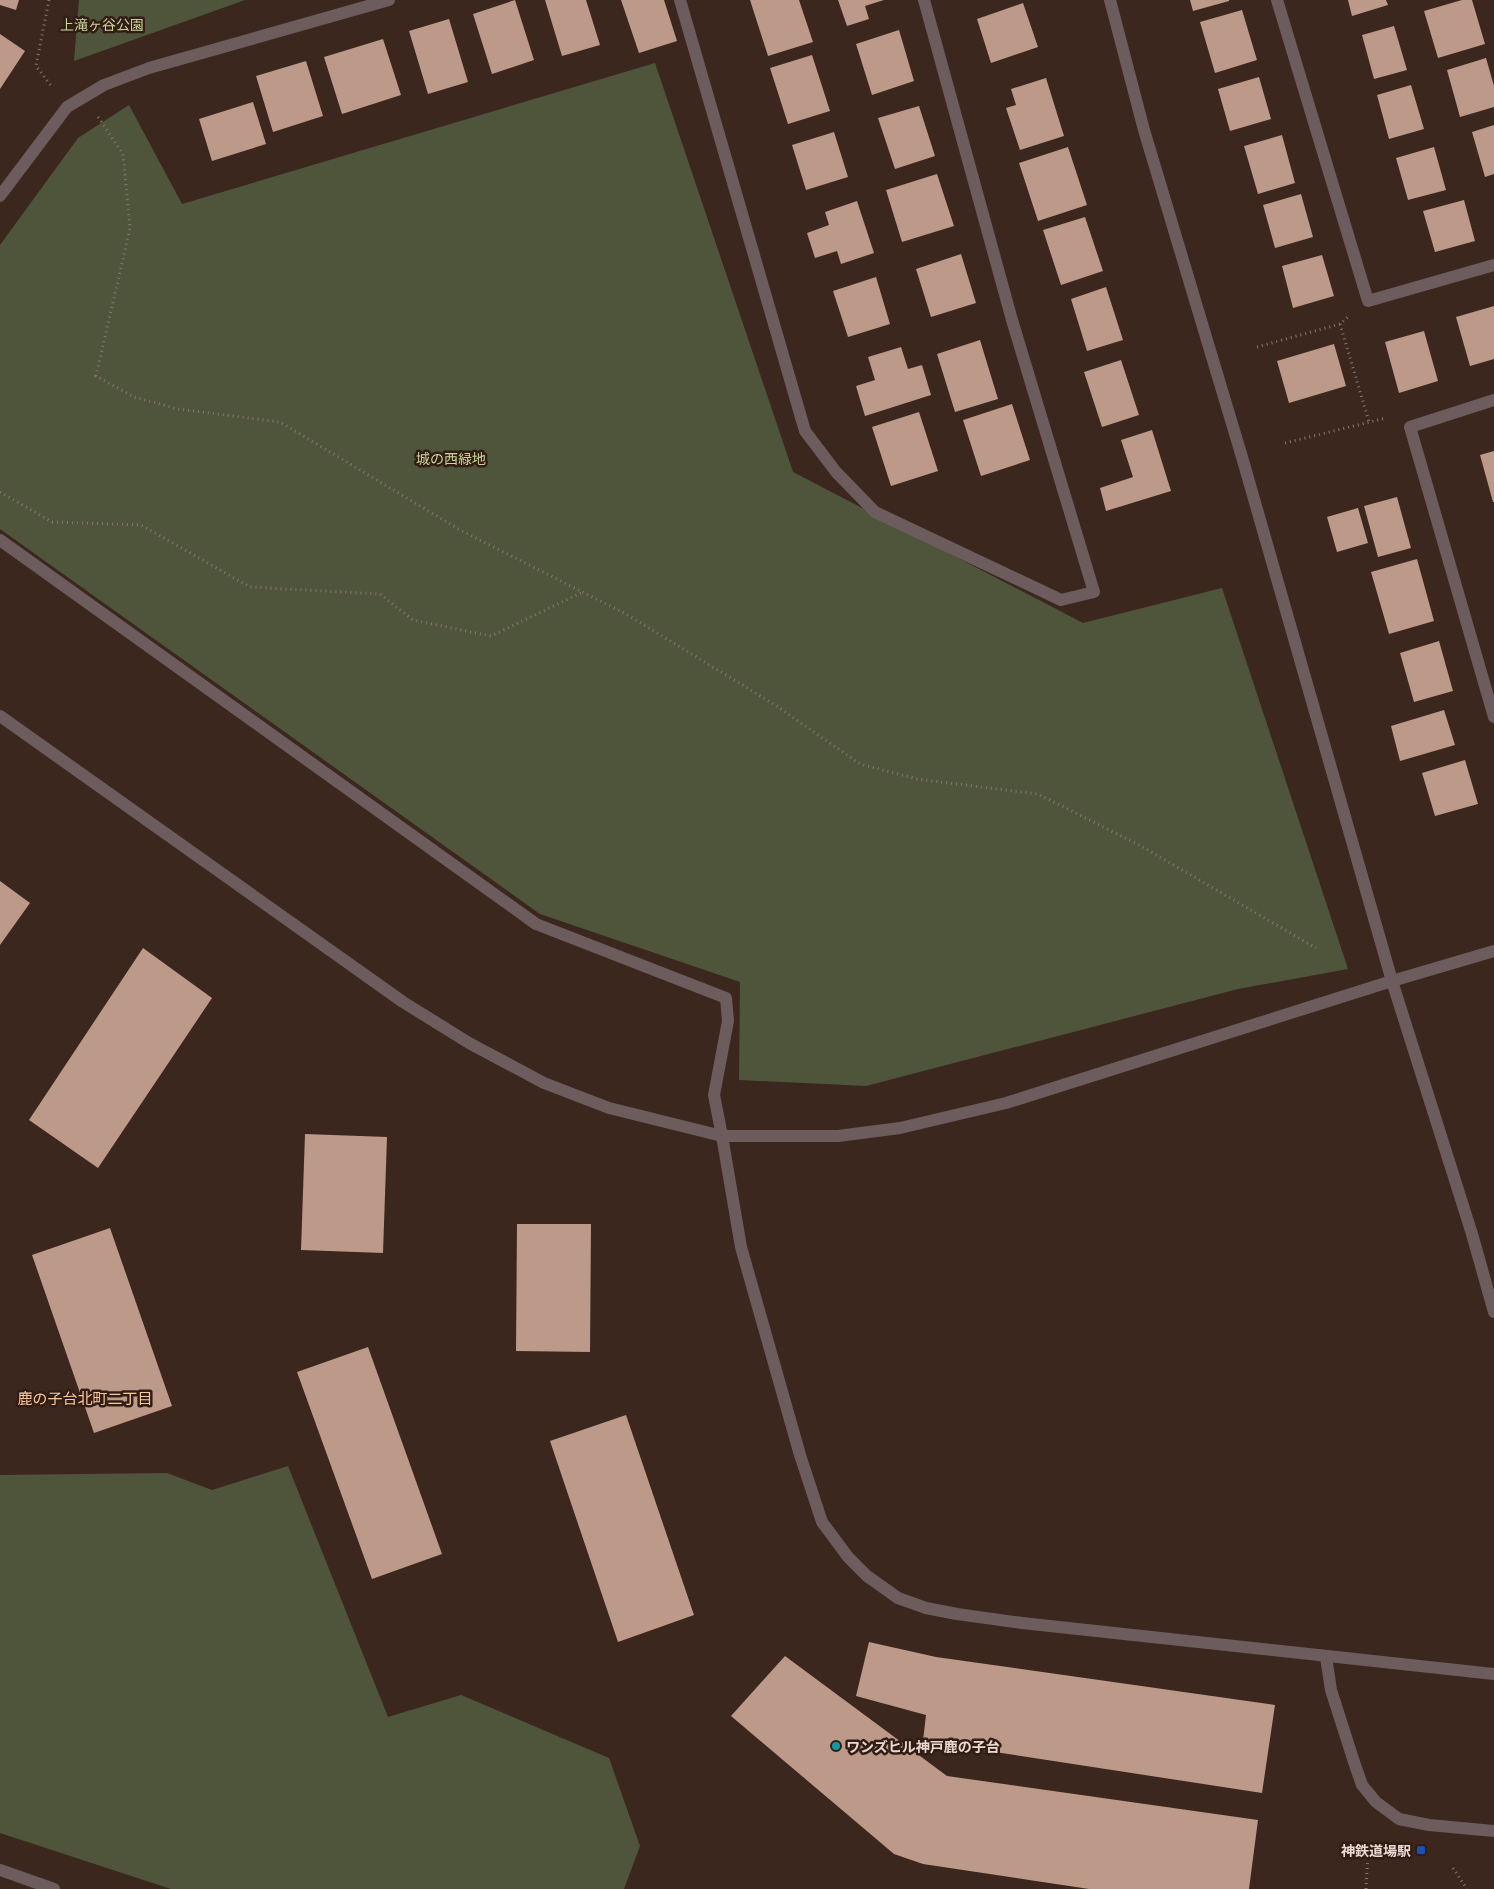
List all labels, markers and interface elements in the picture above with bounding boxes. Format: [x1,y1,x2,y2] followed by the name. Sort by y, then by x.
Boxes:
[60,16,144,33] park label: 上滝ヶ谷公園
[416,450,486,467] park label: 城の西緑地
[17,1389,153,1407] district label: 鹿の子台北町二丁目
[846,1738,1000,1755] place label: ワンズヒル神戸鹿の子台
[830,1740,842,1752] marker: ワンズヒル神戸鹿の子台
[1341,1842,1411,1859] place label: 神鉄道場駅
[1415,1844,1427,1856] marker: 神鉄道場駅

